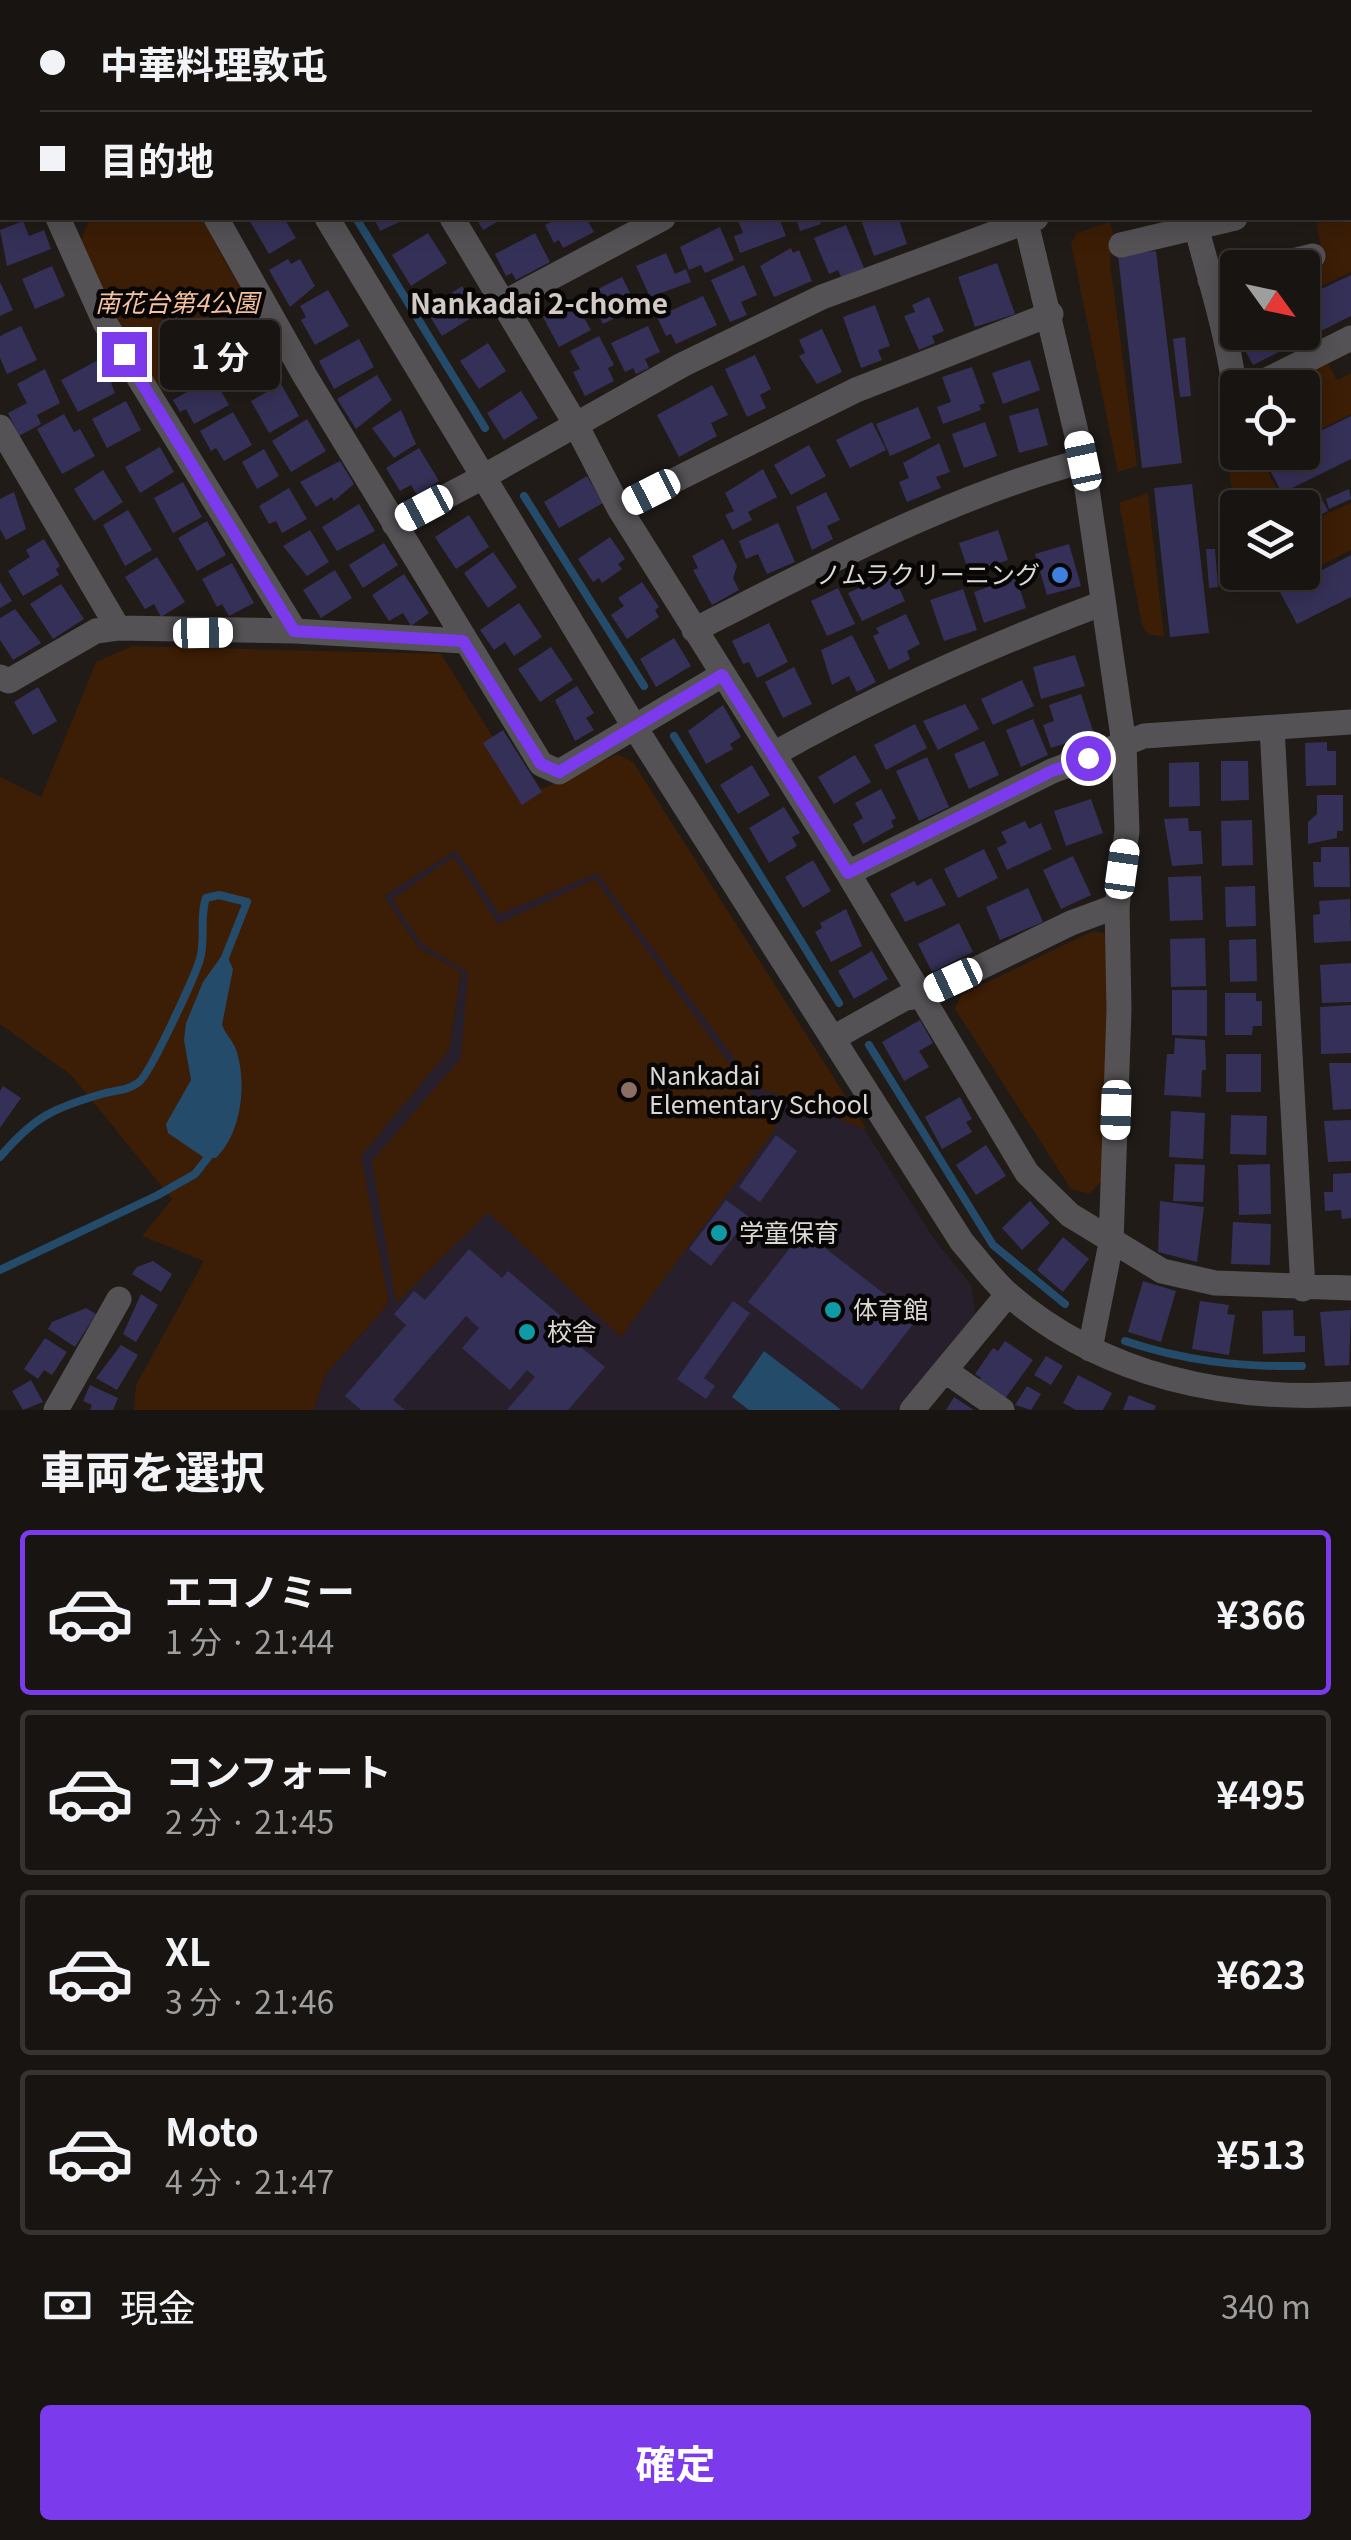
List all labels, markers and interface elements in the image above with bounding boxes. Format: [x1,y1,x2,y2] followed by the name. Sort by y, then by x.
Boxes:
[100,35,328,90] text: 中華料理敦屯
[100,131,214,186] text: 目的地
[1220,250,1320,350] north arrow
[1220,250,1320,590] map controls
[410,282,668,322] district label: Nankadai 2-chome
[95,283,262,319] park label: 南花台第4公園
[159,319,279,389] callout: 1 分
[102,332,147,377] route end
[191,332,249,378] text: 1 分
[1220,370,1320,470] button: locate
[1062,429,1104,493] car
[617,465,685,519] car
[390,481,458,535] car
[1220,490,1320,590] button: layers
[816,555,1040,591] place label: ノムラクリーニング
[1049,564,1071,586] marker: ノムラクリーニング
[173,617,233,649] car
[1066,736,1111,781] route start
[1103,837,1141,901] car
[919,954,987,1006] car
[649,1056,869,1121] place label: Nankadai Elementary School
[618,1079,640,1101] marker: Nankadai Elementary School
[1100,1079,1132,1141] car
[739,1213,839,1249] place label: 学童保育
[708,1222,730,1244] marker: 学童保育
[853,1290,928,1326] place label: 体育館
[822,1299,844,1321] marker: 体育館
[547,1312,597,1348] place label: 校舎
[516,1321,538,1343] marker: 校舎
[40,1437,265,1502] text: 車両を選択
[165,1562,355,1617] text: エコノミー
[45,1568,135,1658] icon: car
[1216,1585,1306,1640] text: ¥366
[165,1617,334,1663] text: 1 分 · 21:44
[165,1742,392,1797] text: コンフォート
[45,1748,135,1838] icon: car
[1216,1765,1306,1820] text: ¥495
[165,1797,334,1843] text: 2 分 · 21:45
[165,1922,211,1977] text: XL
[45,1928,135,2018] icon: car
[1216,1945,1306,2000] text: ¥623
[165,1977,334,2023] text: 3 分 · 21:46
[165,2102,259,2157] text: Moto
[45,2108,135,2198] icon: car
[1216,2125,1306,2180] text: ¥513
[165,2157,334,2203] text: 4 分 · 21:47
[40,2278,95,2333] icon: cash
[120,2278,196,2333] text: 現金
[1221,2282,1311,2328] text: 340 m
[40,2405,1311,2520] button: 確定

